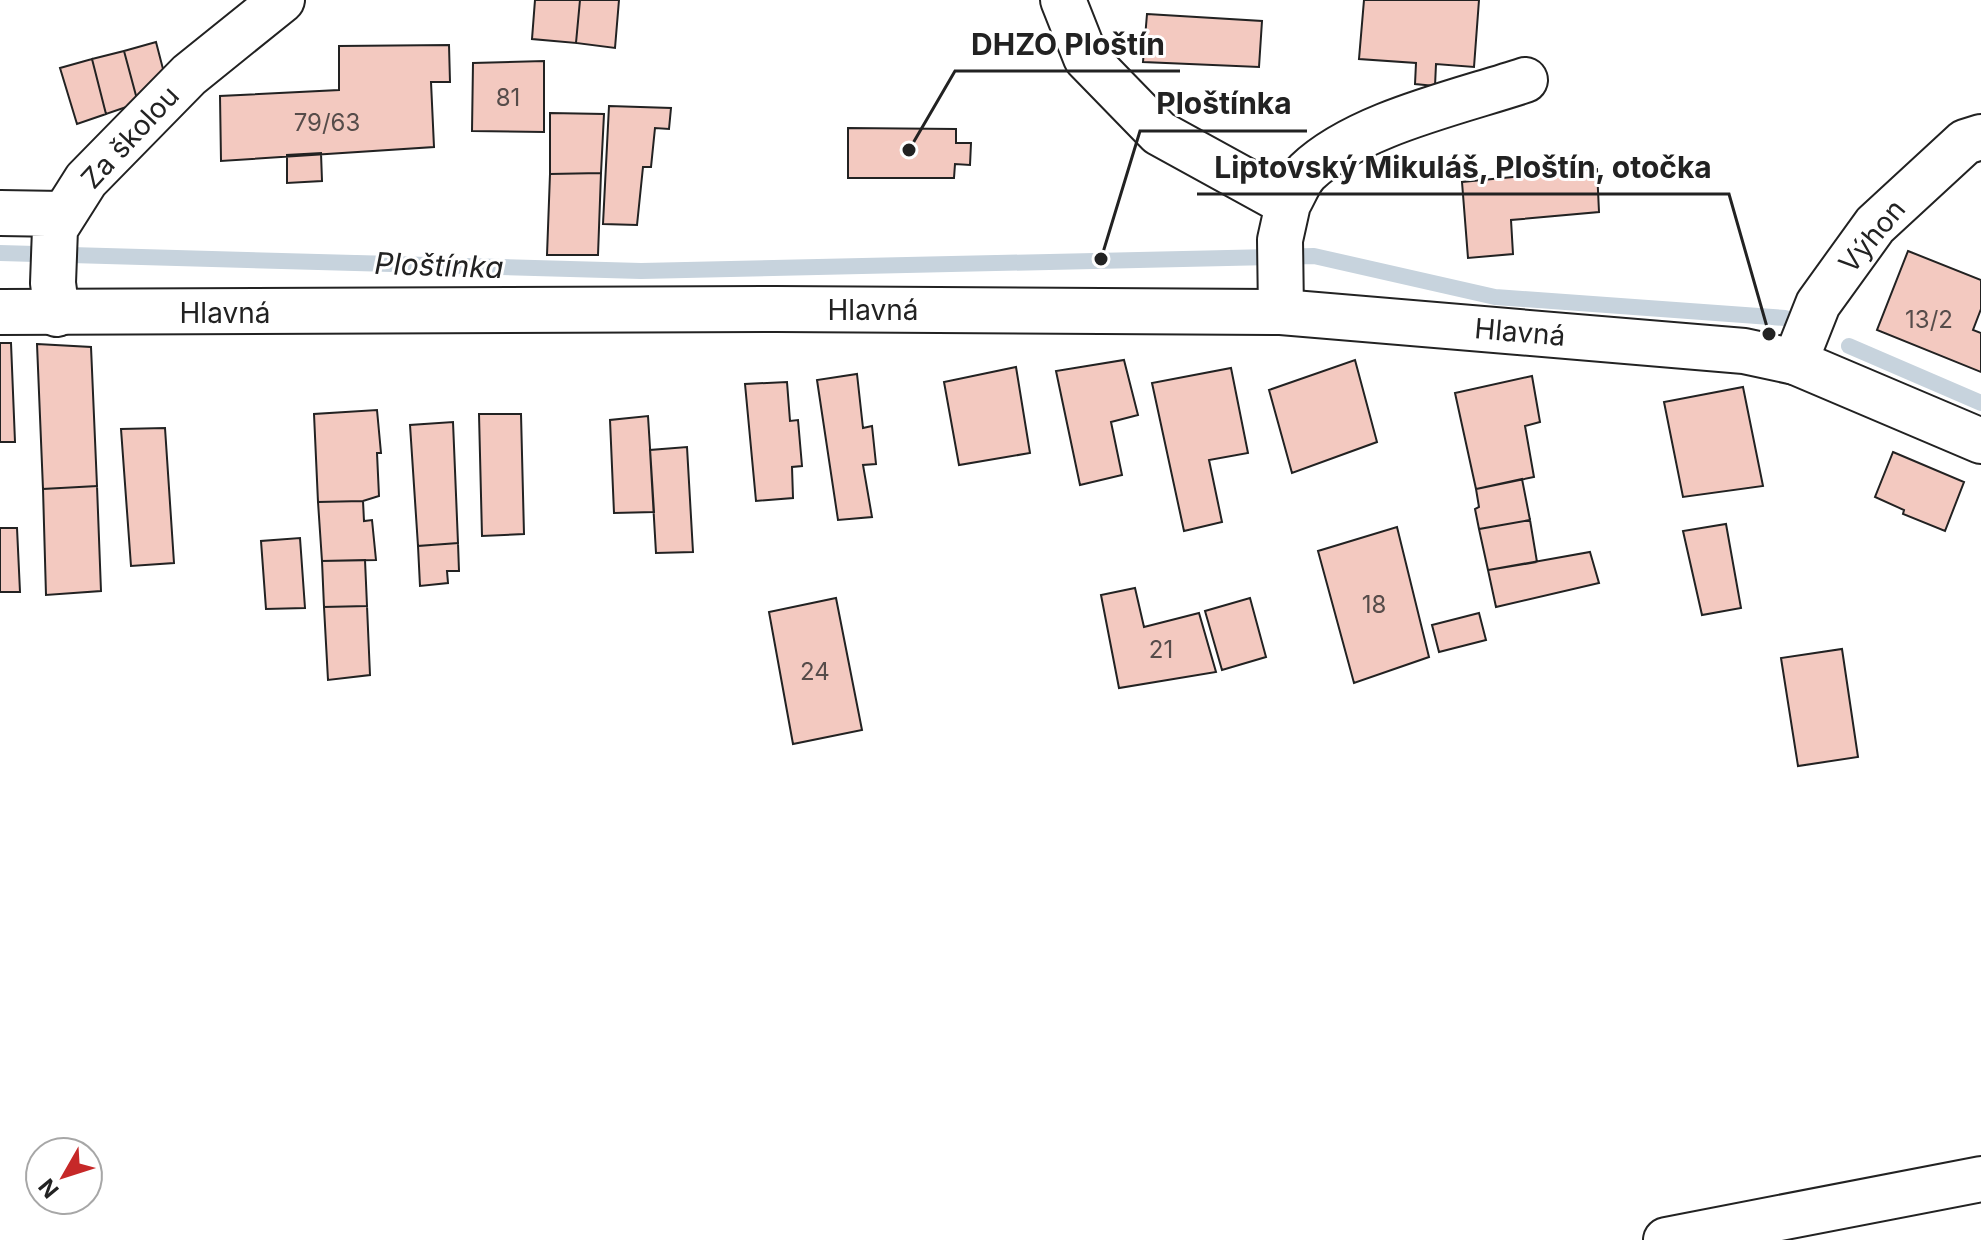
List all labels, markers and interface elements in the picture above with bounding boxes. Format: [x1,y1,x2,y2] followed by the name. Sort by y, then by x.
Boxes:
[955,17,1180,71] callout: DHZO Ploštín
[971,26,1165,62] text: DHZO Ploštín
[1140,77,1307,131] callout: Ploštínka
[74,79,186,195] street label: Za školou
[496,83,520,112] house number: 81
[1156,85,1292,121] text: Ploštínka
[294,108,360,137] house number: 79/63
[1197,140,1729,194] callout: Liptovský Mikuláš, Ploštín, otočka
[1214,149,1712,185] text: Liptovský Mikuláš, Ploštín, otočka
[1832,192,1912,280] street label: Výhon
[374,245,504,285] water label: Ploštínka
[828,293,918,327] street label: Hlavná
[180,296,270,330] street label: Hlavná
[1905,305,1953,334] house number: 13/2
[1473,311,1567,353] street label: Hlavná
[1362,590,1386,619] house number: 18
[1149,635,1173,664] house number: 21
[800,657,830,686] house number: 24
[24,1136,104,1216] north arrow
[33,1174,64,1203] text: N

